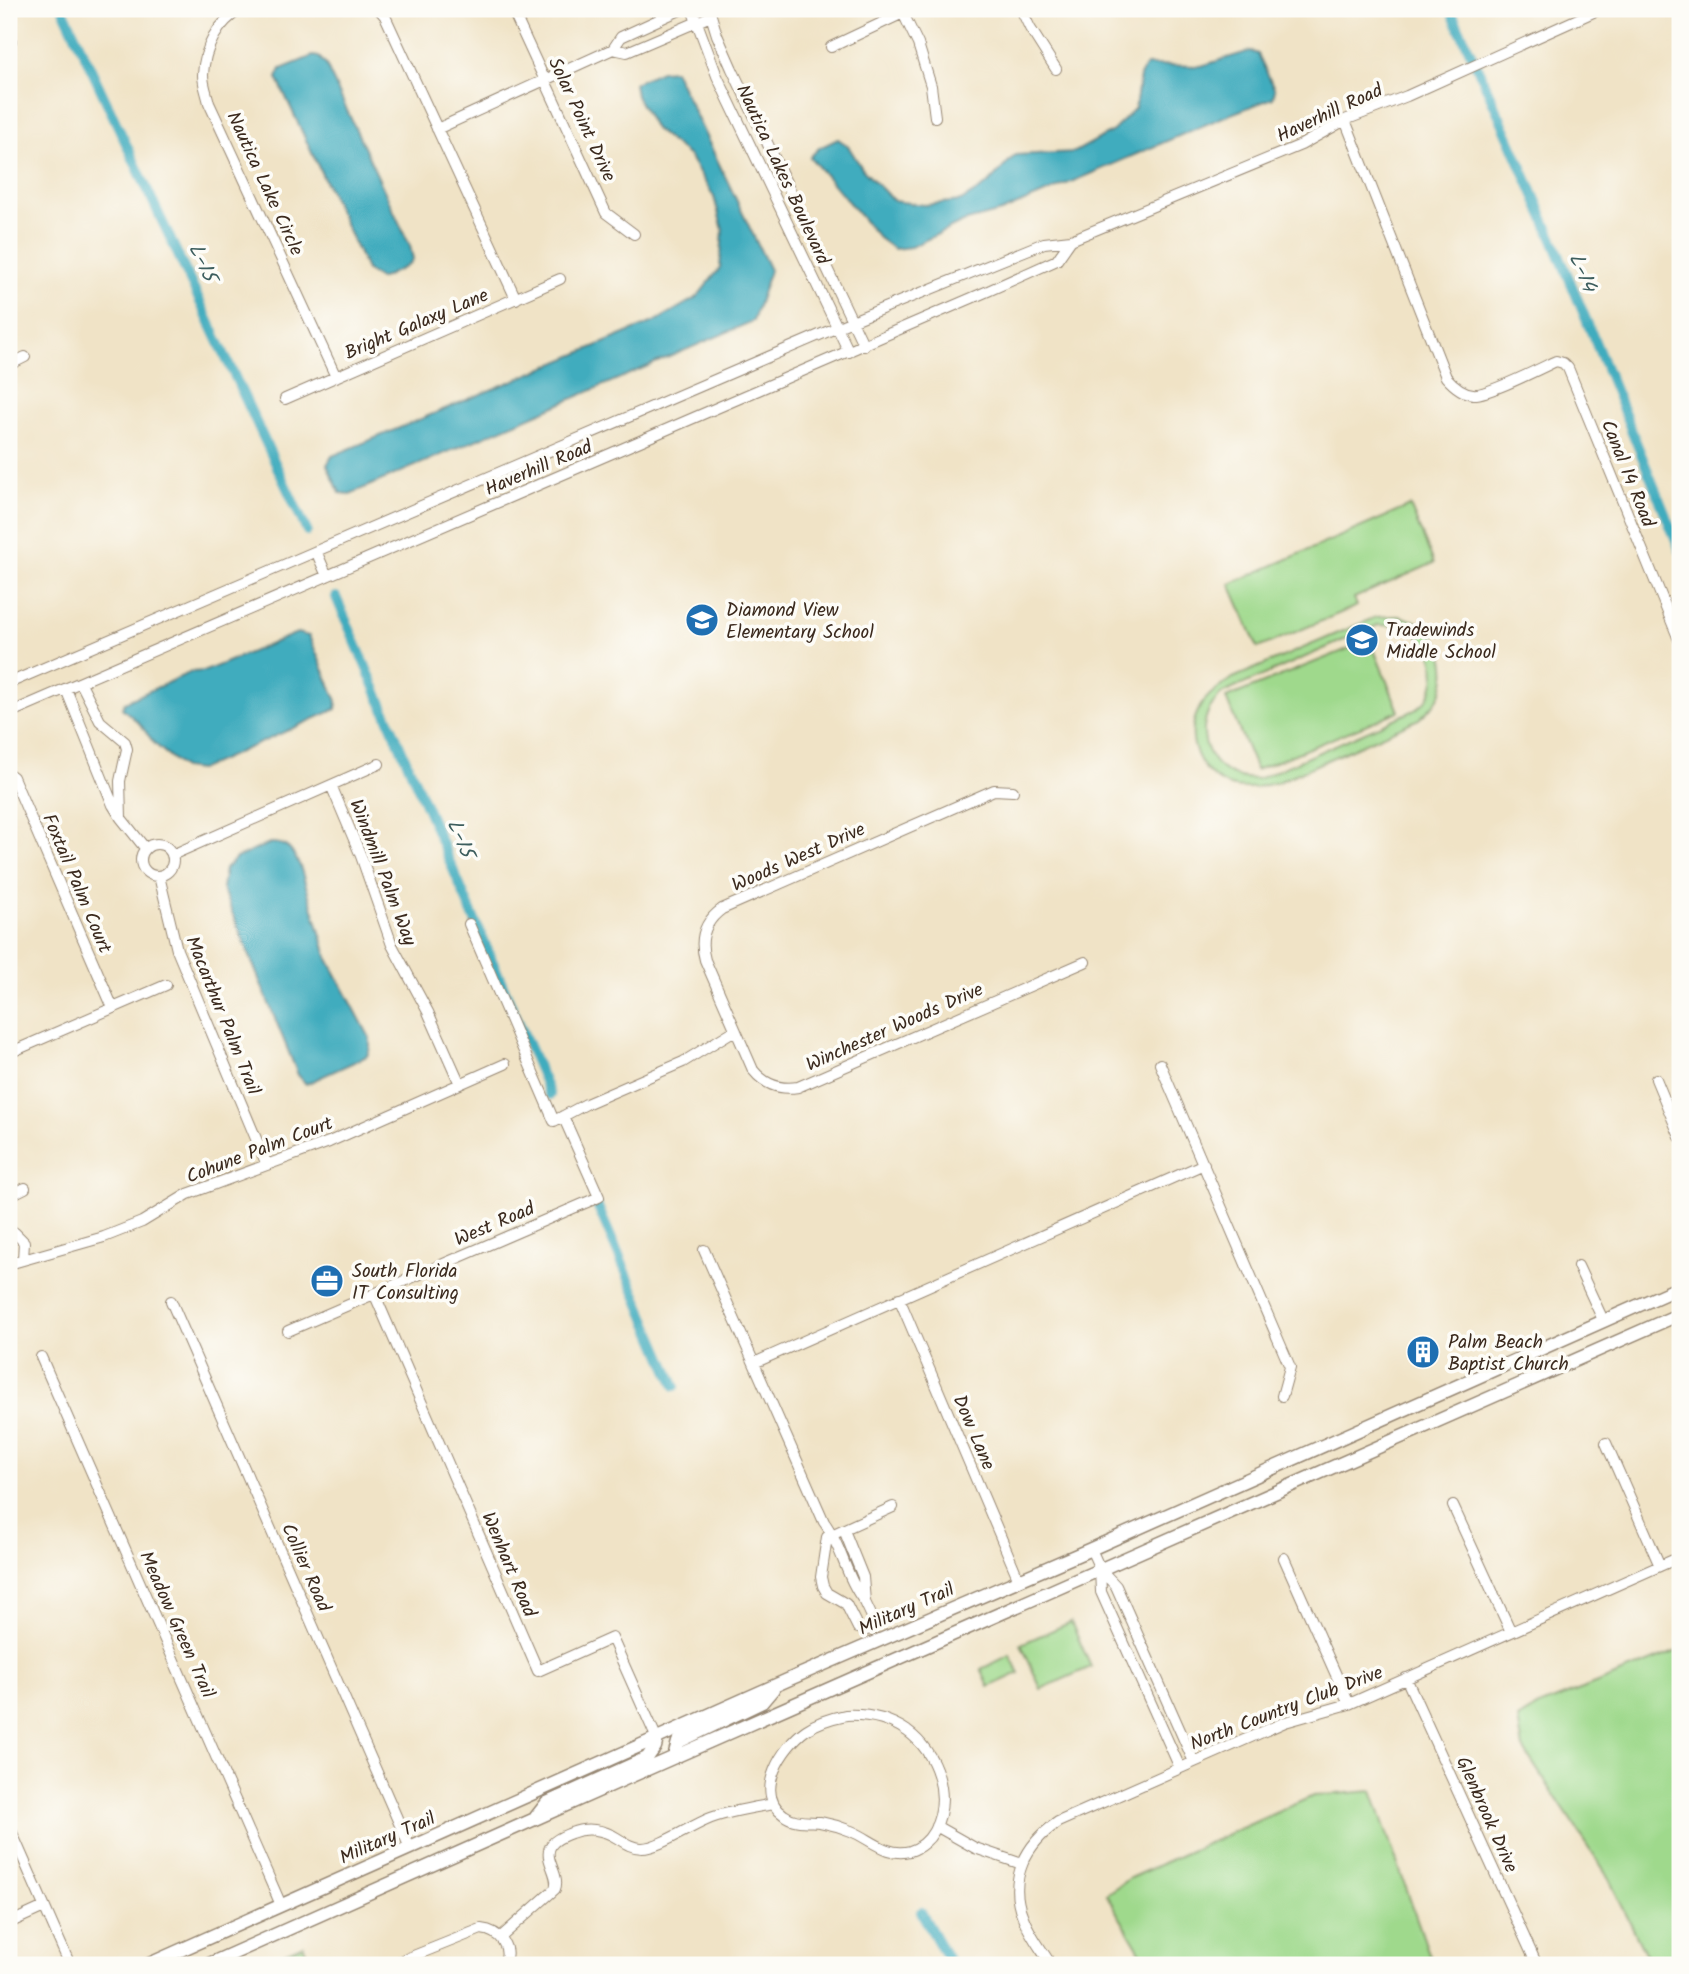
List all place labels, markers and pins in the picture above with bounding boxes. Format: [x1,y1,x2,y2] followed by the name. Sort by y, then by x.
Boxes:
[726,596,874,648] place label: Diamond View Elementary School
[683,601,721,639] school or university icon: Diamond View Elementary School
[1386,616,1496,668] place label: Tradewinds Middle School
[1343,621,1381,659] school or university icon: Tradewinds Middle School
[352,1257,459,1309] place label: South Florida IT Consulting
[308,1262,346,1300] office icon: South Florida IT Consulting
[1448,1328,1569,1380] place label: Palm Beach Baptist Church
[1404,1333,1442,1371] building icon: Palm Beach Baptist Church

